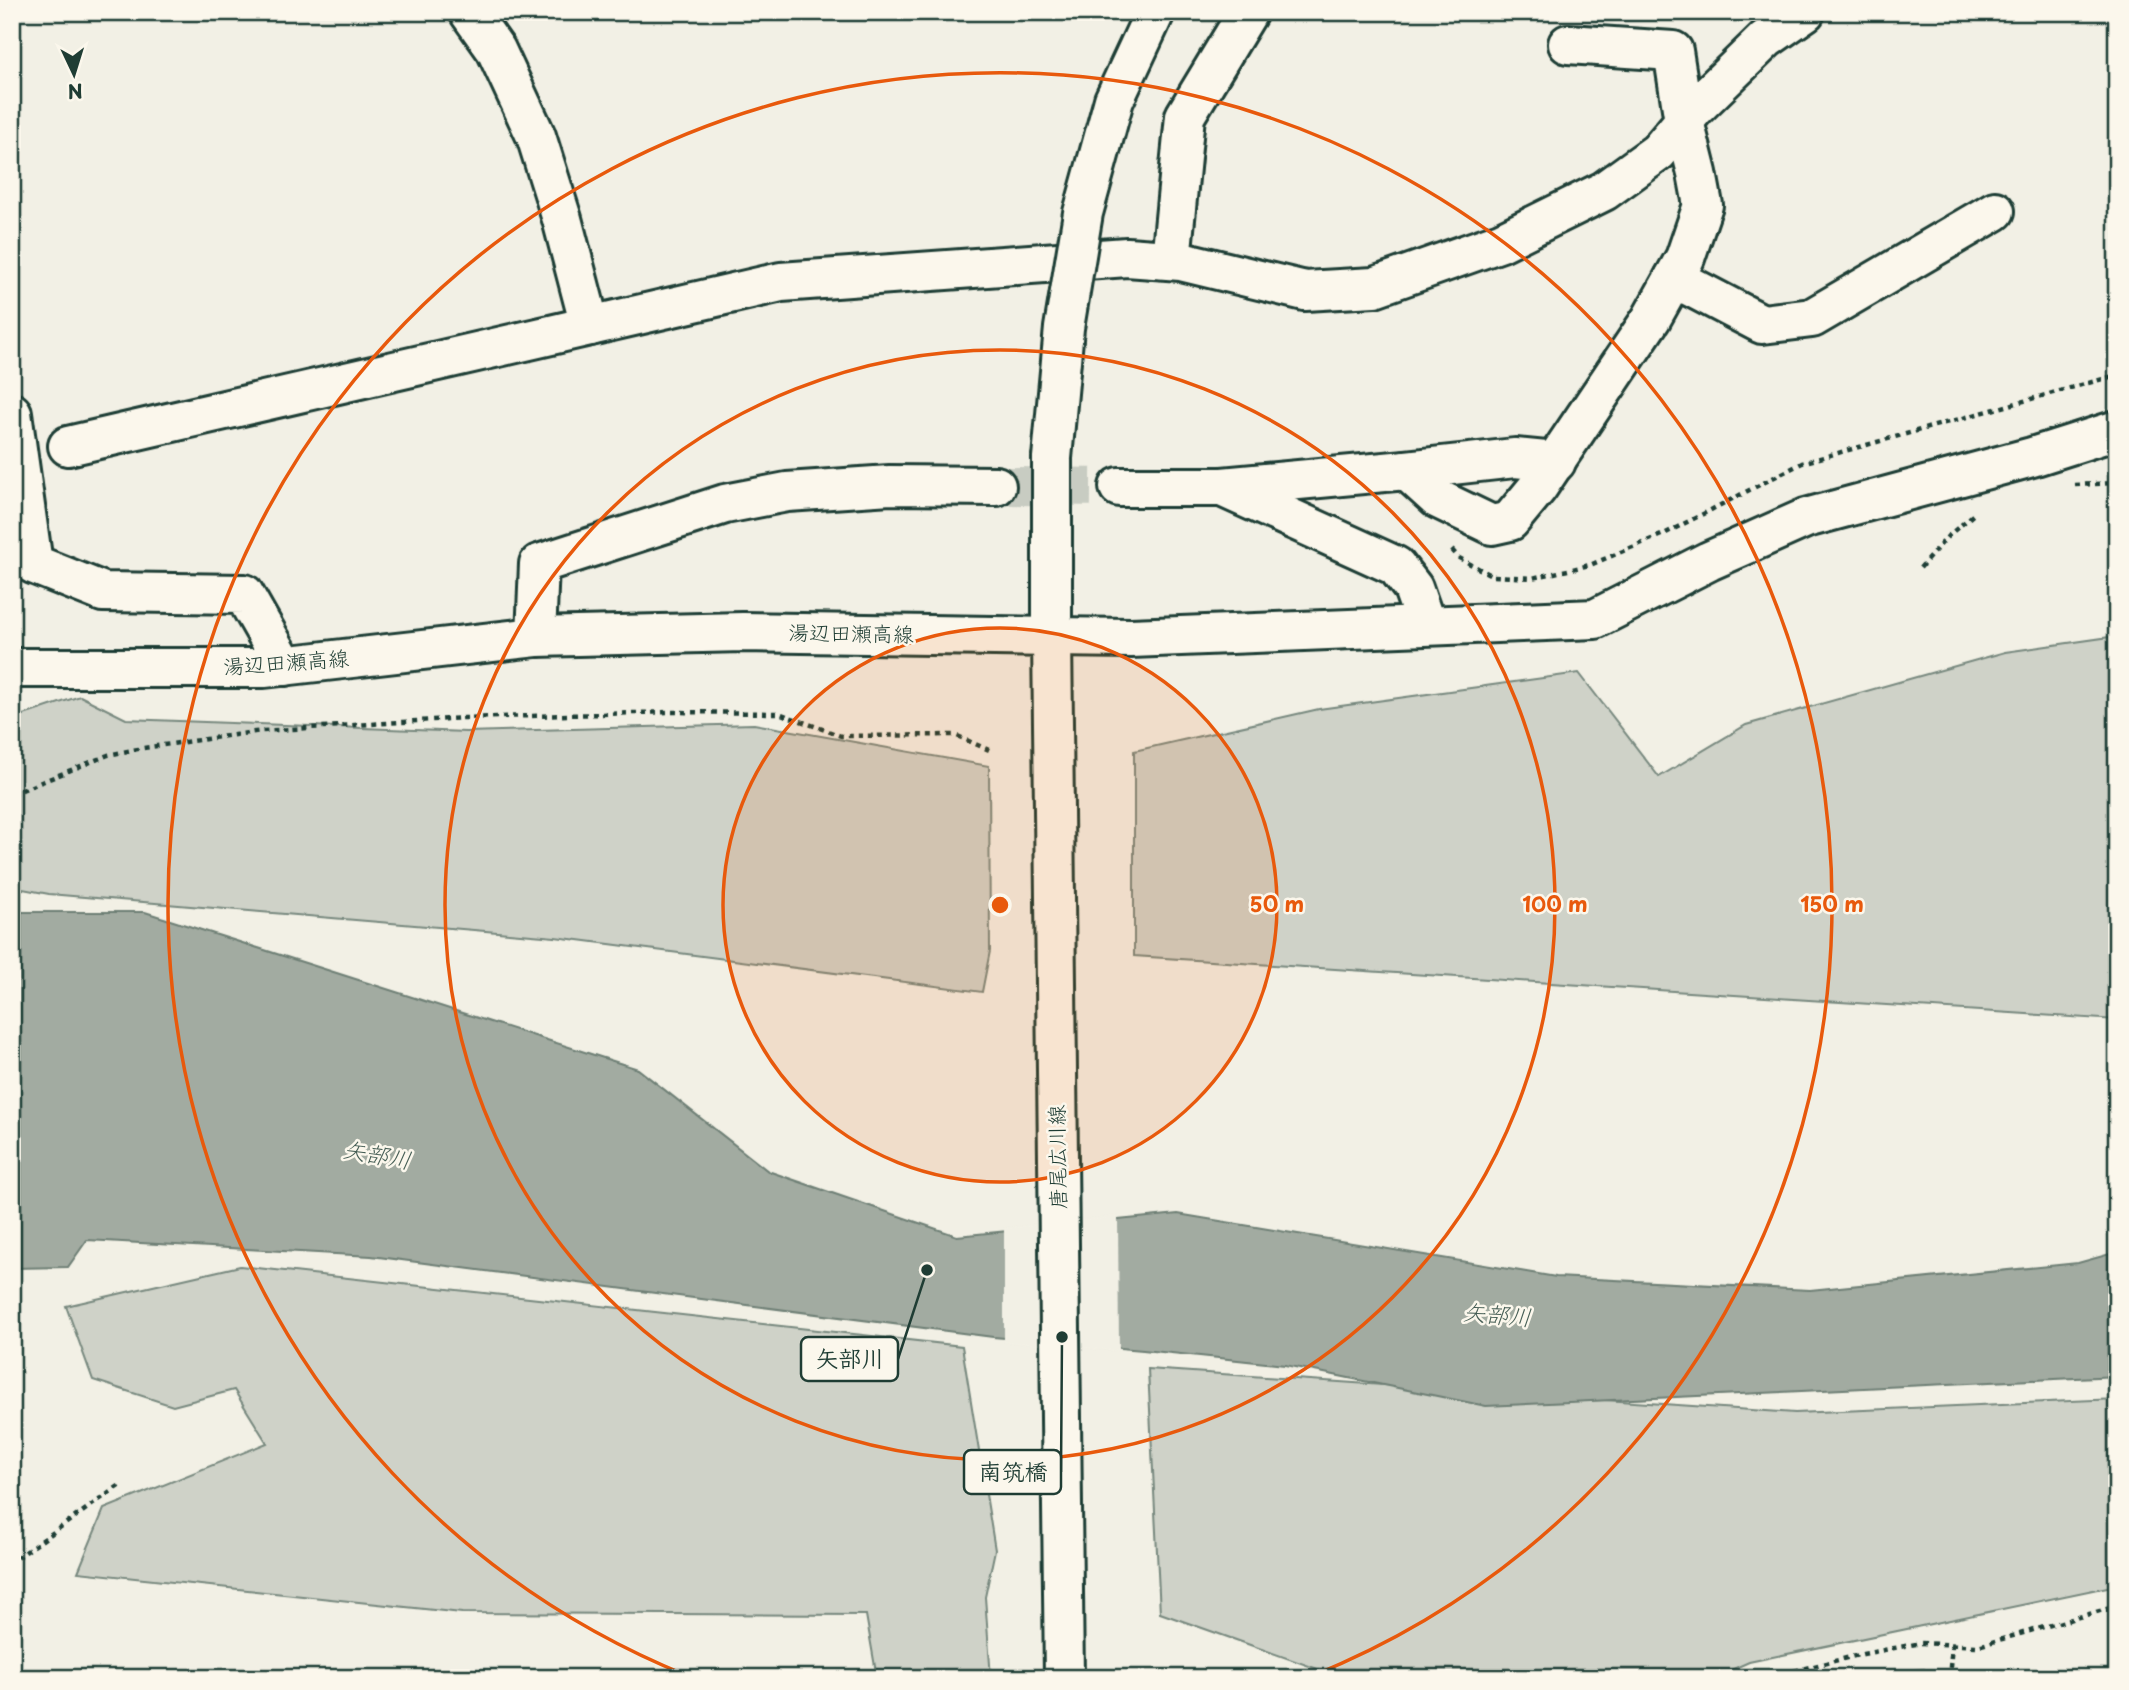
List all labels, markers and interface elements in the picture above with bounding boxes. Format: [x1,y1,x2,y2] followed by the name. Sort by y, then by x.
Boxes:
[38,38,108,108] north arrow
[67,77,84,106] text: N
[788,615,914,649] street label: 湯辺田瀬高線
[222,641,350,681] street label: 湯辺田瀬高線
[1250,887,1304,919] text: 50 m
[1522,887,1588,919] text: 100 m
[1800,887,1864,919] text: 150 m
[988,893,1012,917] centre of rings
[1039,1104,1073,1210] street label: 唐尾広川線
[340,1130,414,1177] water label: 矢部川
[1461,1293,1533,1334] water label: 矢部川
[801,1337,898,1381] callout: 矢部川
[816,1340,885,1375] text: 矢部川
[964,1450,1061,1494] callout: 南筑橋
[979,1453,1048,1488] text: 南筑橋

